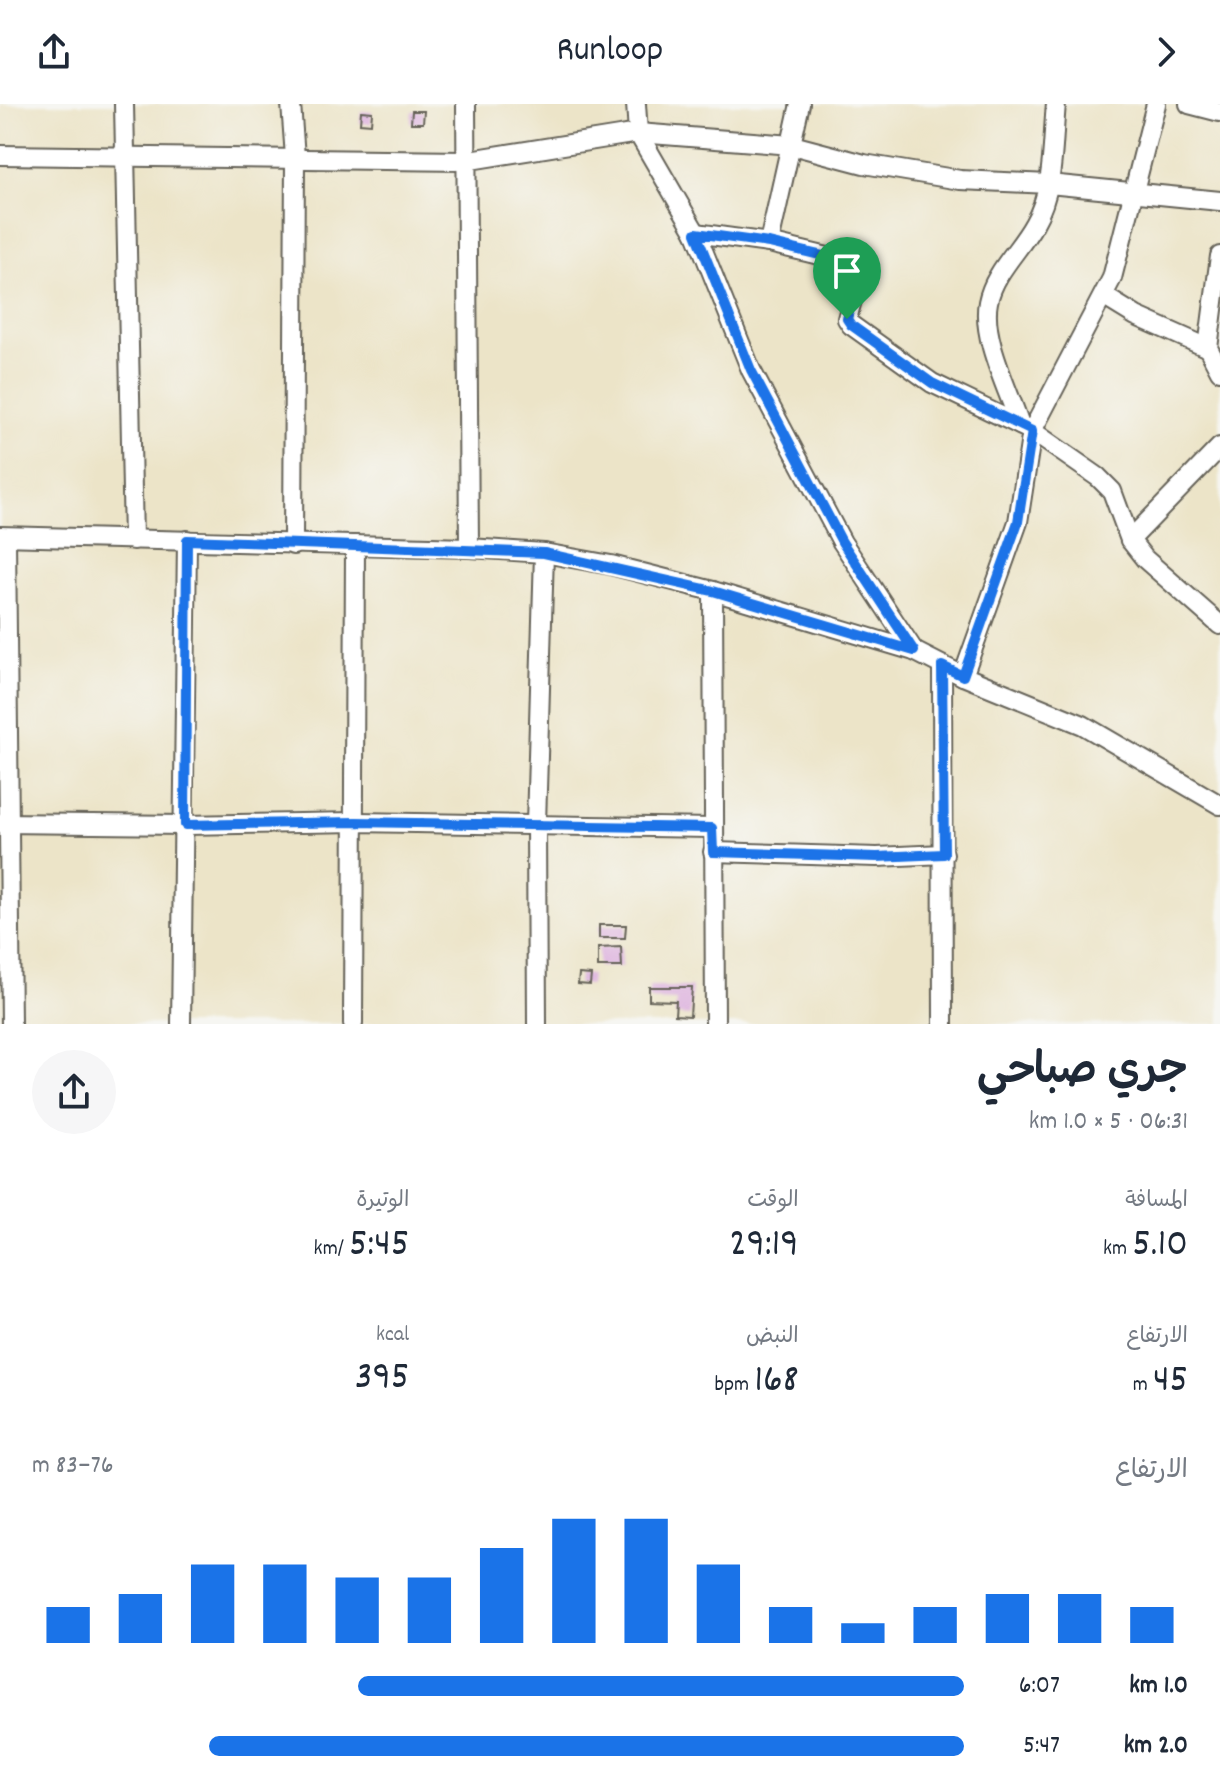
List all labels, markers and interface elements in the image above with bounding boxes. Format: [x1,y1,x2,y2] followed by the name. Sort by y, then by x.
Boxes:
[557,26,663,78] text: Runloop
[32,30,76,74] icon: share
[1144,30,1188,74] icon: forward
[813,237,881,319] pin
[825,249,869,293] icon: arrive
[977,1042,1188,1105] text: جري صباحي
[32,1050,116,1134] button: share
[1029,1104,1188,1141] text: 06:31 · 5 × 1.0 km
[356,1186,409,1217] text: الوتيرة
[747,1186,799,1217] text: الوقت
[1125,1186,1188,1217] text: المسافة
[349,1218,409,1275] text: 5:45
[729,1218,799,1275] text: 29:19
[1132,1218,1188,1275] text: 5.10
[314,1234,349,1265] text: /km
[1103,1234,1132,1265] text: km
[376,1320,409,1351] text: kcal
[746,1322,799,1353] text: النبض
[1126,1322,1188,1353] text: الارتفاع
[355,1351,409,1408] text: 395
[754,1354,799,1411] text: 168
[1153,1354,1188,1411] text: 45
[714,1370,754,1401] text: bpm
[1133,1370,1153,1401] text: m
[32,1448,113,1485] text: 76–83 m
[1115,1453,1188,1490] text: الارتفاع
[1019,1668,1060,1705] text: 6:07
[1129,1668,1188,1705] text: 1.0 km
[1023,1728,1060,1765] text: 5:47
[1124,1728,1188,1765] text: 2.0 km

